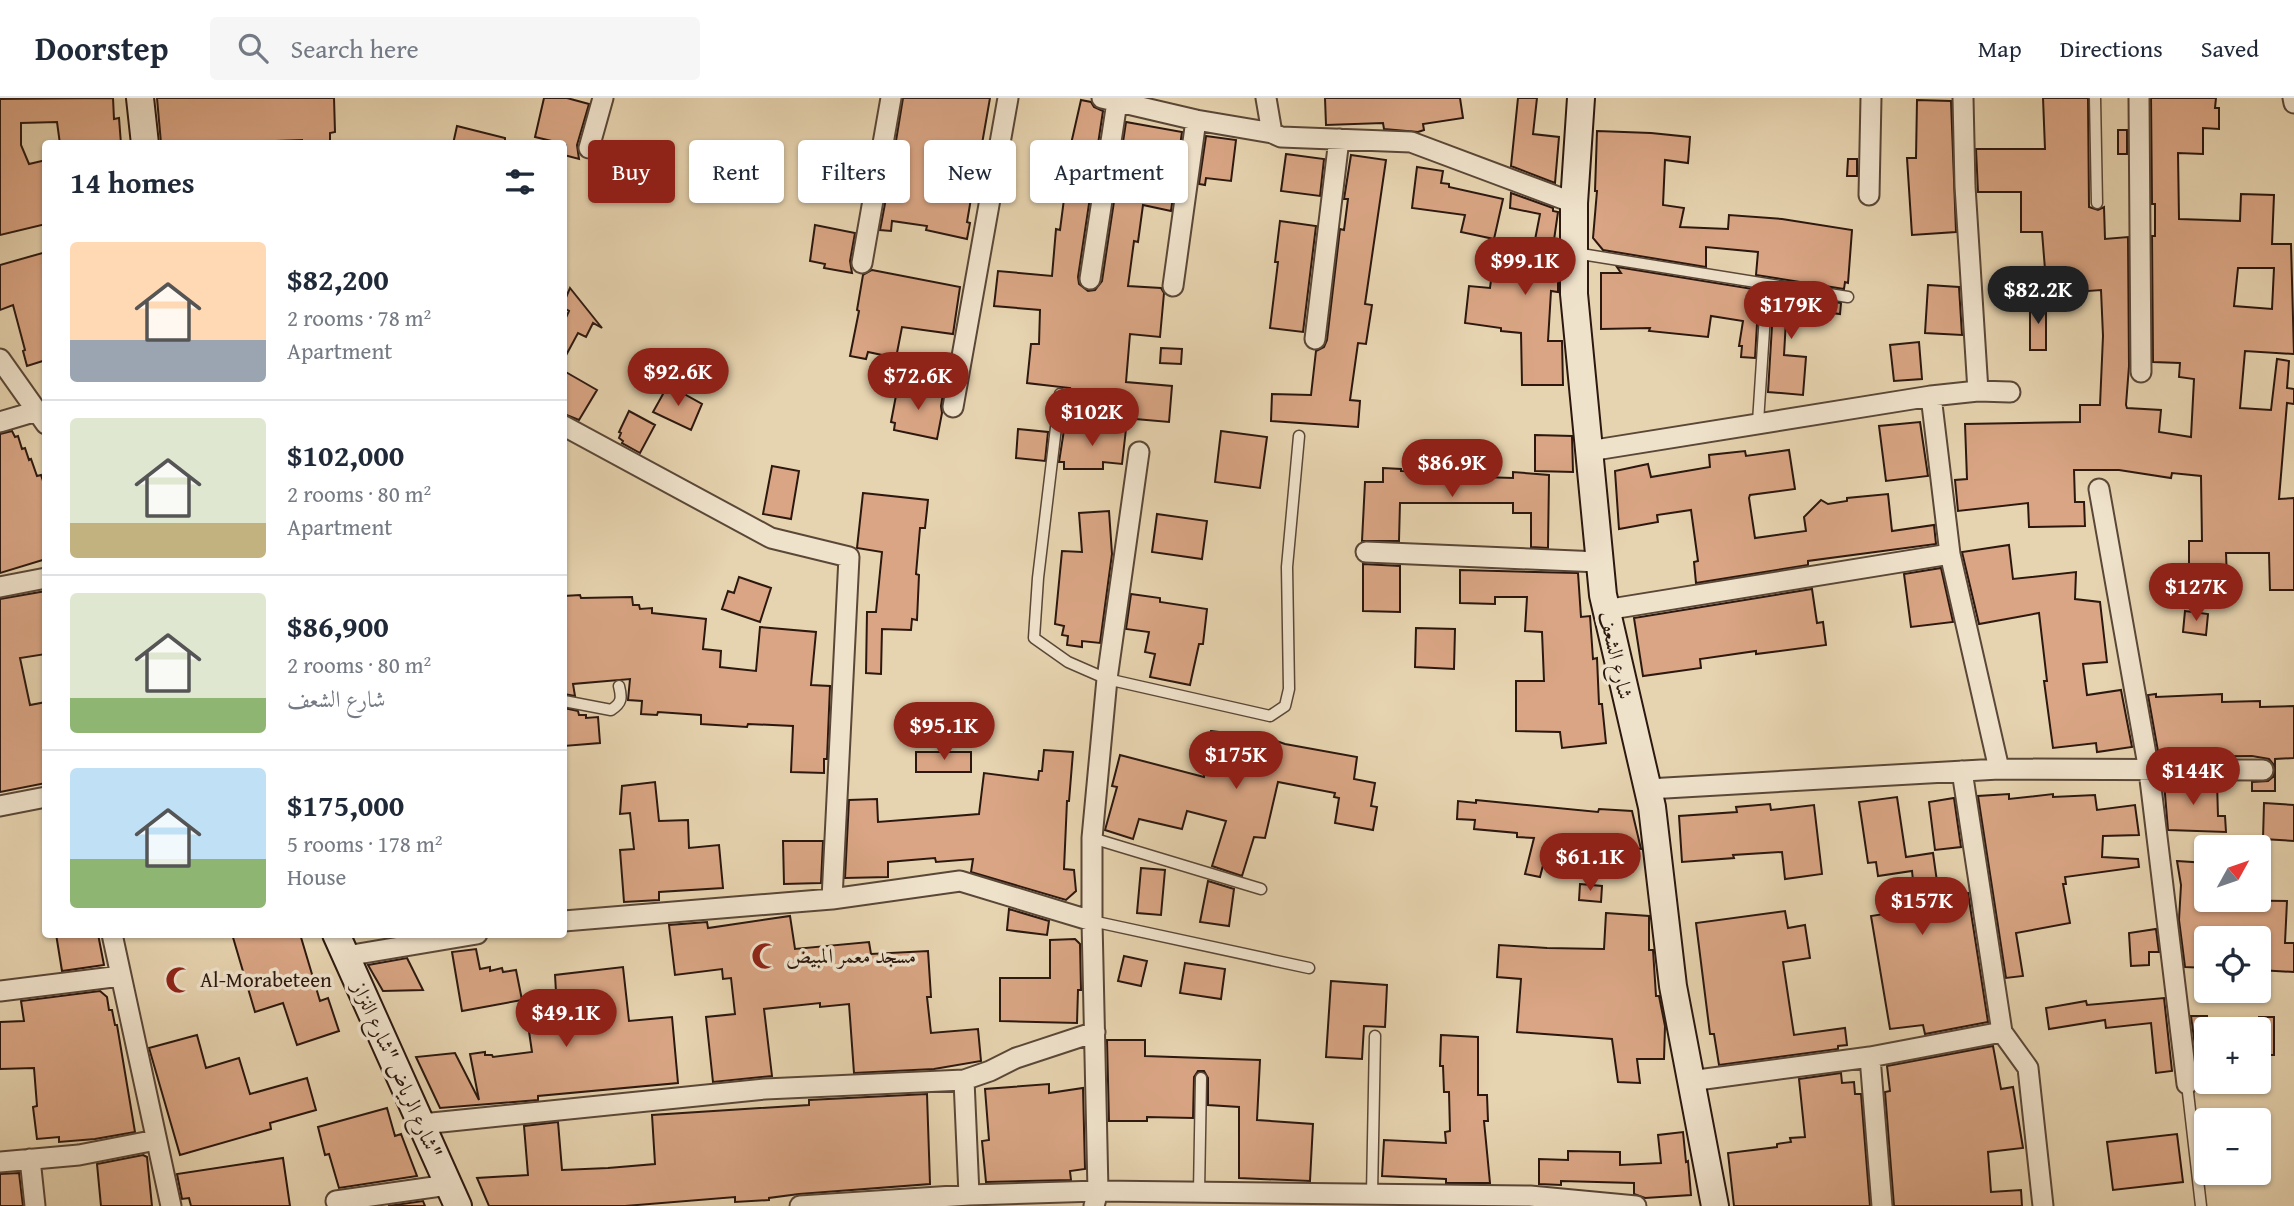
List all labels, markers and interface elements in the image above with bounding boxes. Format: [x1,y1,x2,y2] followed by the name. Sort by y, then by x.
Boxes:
[210,17,700,80] search box
[35,24,168,72] text: Doorstep
[234,29,272,67] icon: search
[290,29,419,68] text: Search here
[1978,31,2022,66] text: Map
[2060,31,2163,66] text: Directions
[2201,31,2259,66] text: Saved
[588,140,675,203] chip: Buy
[689,140,784,203] chip: Rent
[798,140,910,203] chip: Filters
[924,140,1016,203] chip: New
[1030,140,1188,203] chip: Apartment
[70,160,195,204] text: 14 homes
[501,163,539,201] icon: filters
[1468,238,1582,297] pin: $99.1K
[1491,243,1559,276] text: $99.1K
[287,257,389,301] text: $82,200
[1981,266,2095,326] pin: $82.2K
[126,270,210,354] icon: home
[2004,272,2072,305] text: $82.2K
[1742,282,1840,341] pin: $179K
[1760,287,1822,320] text: $179K
[287,301,431,334] text: 2 rooms · 78 m²
[287,334,392,367] text: Apartment
[621,348,735,408] pin: $92.6K
[861,352,975,412] pin: $72.6K
[644,354,712,387] text: $92.6K
[884,358,952,391] text: $72.6K
[1043,388,1141,448] pin: $102K
[1061,394,1123,427] text: $102K
[287,433,404,477] text: $102,000
[1395,440,1509,499] pin: $86.9K
[1418,445,1486,478] text: $86.9K
[126,446,210,530] icon: home
[287,477,431,510] text: 2 rooms · 80 m²
[287,510,392,543] text: Apartment
[2147,564,2245,623] pin: $127K
[2165,569,2227,602] text: $127K
[287,604,389,648] text: $86,900
[1588,608,1642,703] street label: شارع الشعف
[126,621,210,705] icon: home
[287,648,431,681] text: 2 rooms · 80 m²
[287,682,386,715] text: شارع الشعف
[887,702,1001,762] pin: $95.1K
[910,708,978,741] text: $95.1K
[1187,732,1285,791] pin: $175K
[1205,737,1267,770] text: $175K
[2144,748,2242,807] pin: $144K
[2162,753,2224,786] text: $144K
[287,783,404,827] text: $175,000
[126,796,210,880] icon: home
[287,827,442,860] text: 5 rooms · 178 m²
[1533,834,1647,893] pin: $61.1K
[2194,835,2272,912] north arrow
[2194,835,2271,1185] map controls
[1556,839,1624,872] text: $61.1K
[287,860,346,893] text: House
[1873,878,1971,937] pin: $157K
[1891,883,1953,916] text: $157K
[2194,926,2271,1003] button: locate
[786,940,916,971] place label: مسجد معمر المبيض
[750,941,780,971] mosque icon: مسجد معمر المبيض
[200,964,332,995] place label: Al-Morabeteen
[164,965,194,995] mosque icon: Al-Morabeteen
[341,975,450,1164] street label: شارع الرياض "شارع النزاز"
[509,990,623,1049] pin: $49.1K
[532,995,600,1028] text: $49.1K
[2194,1017,2271,1094] button: +
[2194,1108,2271,1185] button: −

